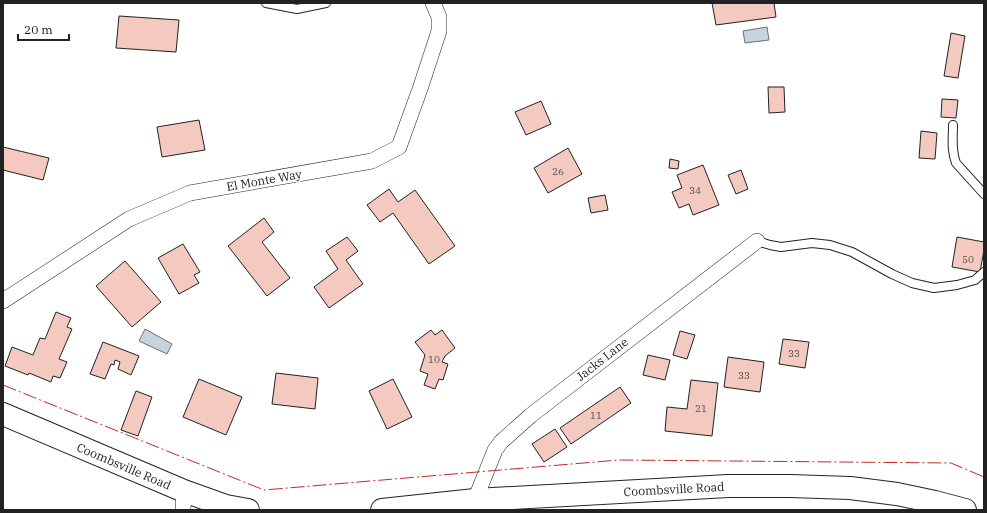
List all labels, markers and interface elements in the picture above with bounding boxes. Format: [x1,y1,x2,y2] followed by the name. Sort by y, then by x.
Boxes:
[18,16,69,42] scale bar
[24,22,53,37] text: 20 m
[552,165,564,178] house number: 26
[225,166,303,194] street label: El Monte Way
[689,184,701,197] house number: 34
[962,253,974,266] house number: 50
[573,334,631,384] street label: Jacks Lane
[788,347,800,360] house number: 33
[428,353,440,366] house number: 10
[738,369,750,382] house number: 33
[695,402,707,415] house number: 21
[590,409,602,422] house number: 11
[75,439,173,493] street label: Coombsville Road
[623,479,725,499] street label: Coombsville Road

